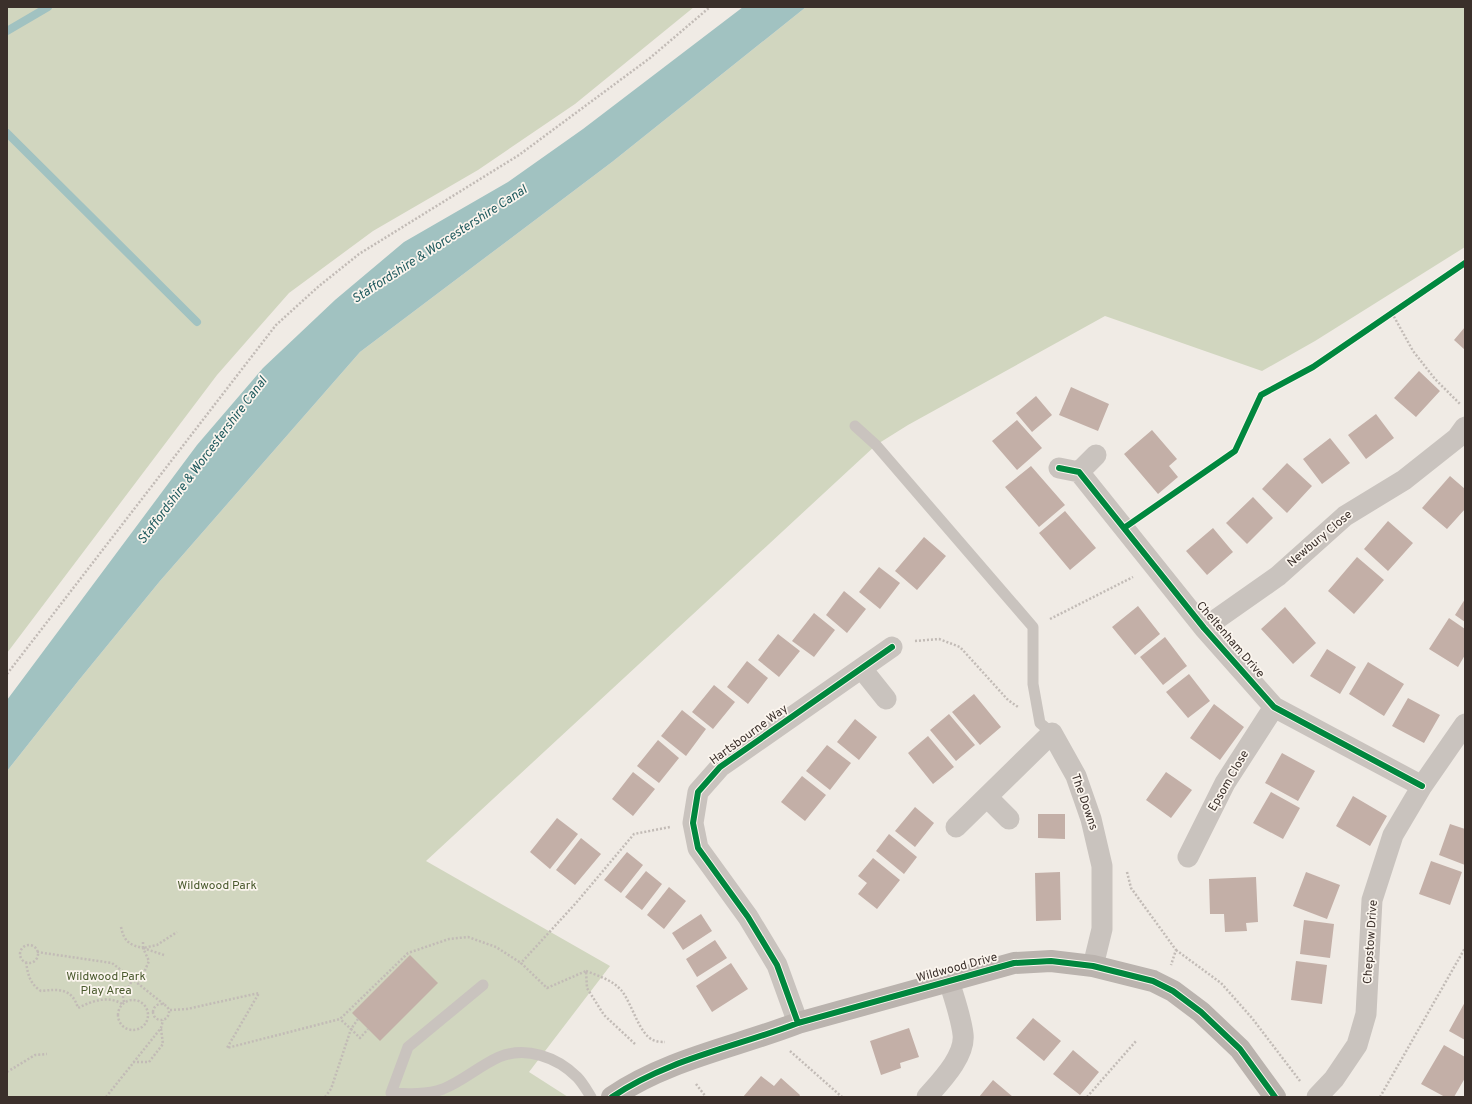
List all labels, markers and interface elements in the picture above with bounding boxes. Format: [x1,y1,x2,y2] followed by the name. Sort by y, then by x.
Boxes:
[350,182,531,308] water label: Staffordshire & Worcestershire Canal
[135,374,272,548] water label: Staffordshire & Worcestershire Canal
[1284,507,1356,571] street label: Newbury Close
[1192,598,1268,682] street label: Cheltenham Drive
[707,701,791,769] street label: Hartsbourne Way
[1205,747,1253,815] street label: Epsom Close
[1067,772,1101,832] street label: The Downs
[177,878,257,894] park label: Wildwood Park
[1360,899,1382,985] street label: Chepstow Drive
[915,949,999,987] street label: Wildwood Drive
[66,969,146,999] park label: Wildwood Park Play Area

